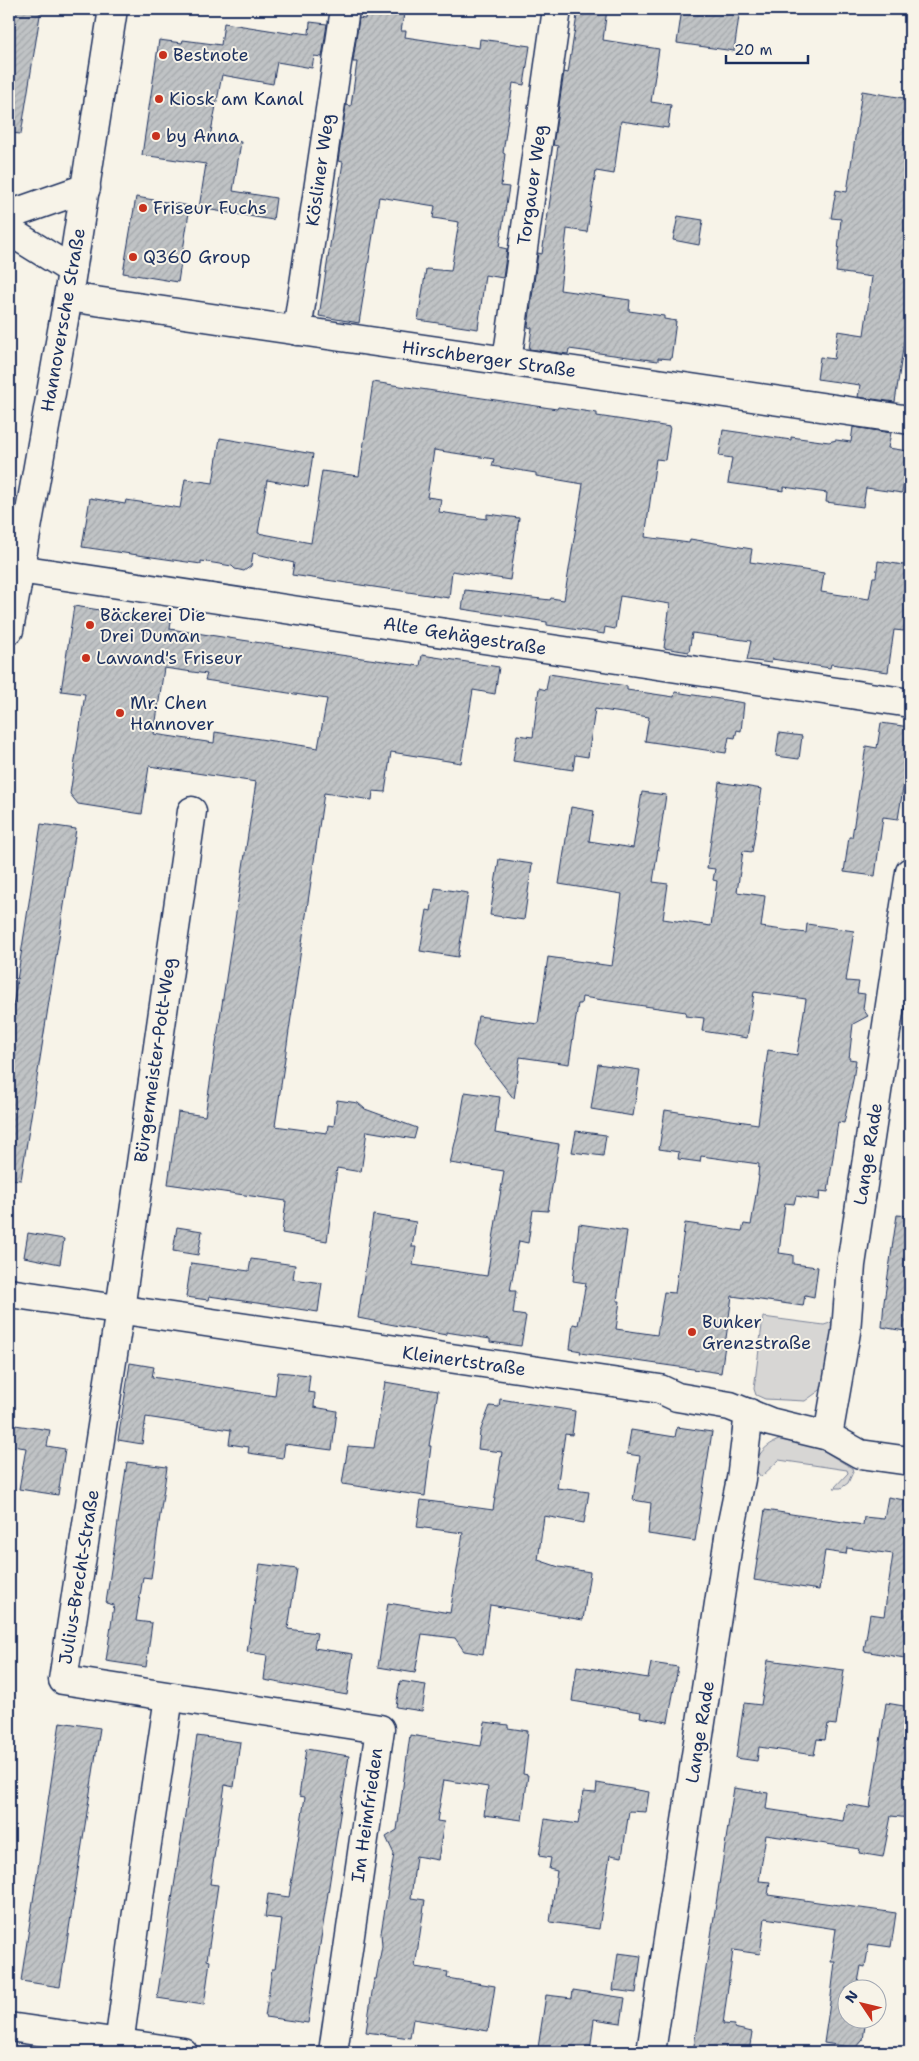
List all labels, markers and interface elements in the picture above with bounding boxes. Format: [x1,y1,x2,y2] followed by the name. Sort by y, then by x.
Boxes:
[726,32,809,64] scale bar
[734,40,773,60] text: 20 m
[173,43,249,67] place label: Bestnote
[157,49,169,61] marker: Bestnote
[169,87,304,111] place label: Kiosk am Kanal
[153,93,165,105] marker: Kiosk am Kanal
[300,112,340,228] street label: Kösliner Weg
[512,123,552,247] street label: Torgauer Weg
[166,124,239,148] place label: by Anna
[150,130,162,142] marker: by Anna
[153,196,267,220] place label: Friseur Fuchs
[137,202,149,214] marker: Friseur Fuchs
[35,226,91,414] street label: Hannoversche Straße
[143,245,251,269] place label: Q360 Group
[127,251,139,263] marker: Q360 Group
[400,335,578,383] street label: Hirschberger Straße
[100,603,206,648] place label: Bäckerei Die Drei Duman
[382,611,548,661] street label: Alte Gehägestraße
[84,619,96,631] marker: Bäckerei Die Drei Duman
[96,646,243,670] place label: Lawand's Friseur
[80,652,92,664] marker: Lawand's Friseur
[130,691,215,736] place label: Mr. Chen Hannover
[114,707,126,719] marker: Mr. Chen Hannover
[129,956,181,1164] street label: Bürgermeister-Pott-Weg
[848,1101,888,1207] street label: Lange Rade
[702,1310,811,1355] place label: Bunker Grenzstraße
[686,1326,698,1338] marker: Bunker Grenzstraße
[401,1340,527,1382] street label: Kleinertstraße
[53,1488,105,1666] street label: Julius-Brecht-Straße
[680,1679,720,1785] street label: Lange Rade
[346,1746,388,1884] street label: Im Heimfrieden
[836,1978,886,2028] north arrow
[841,1987,862,2006] text: N

